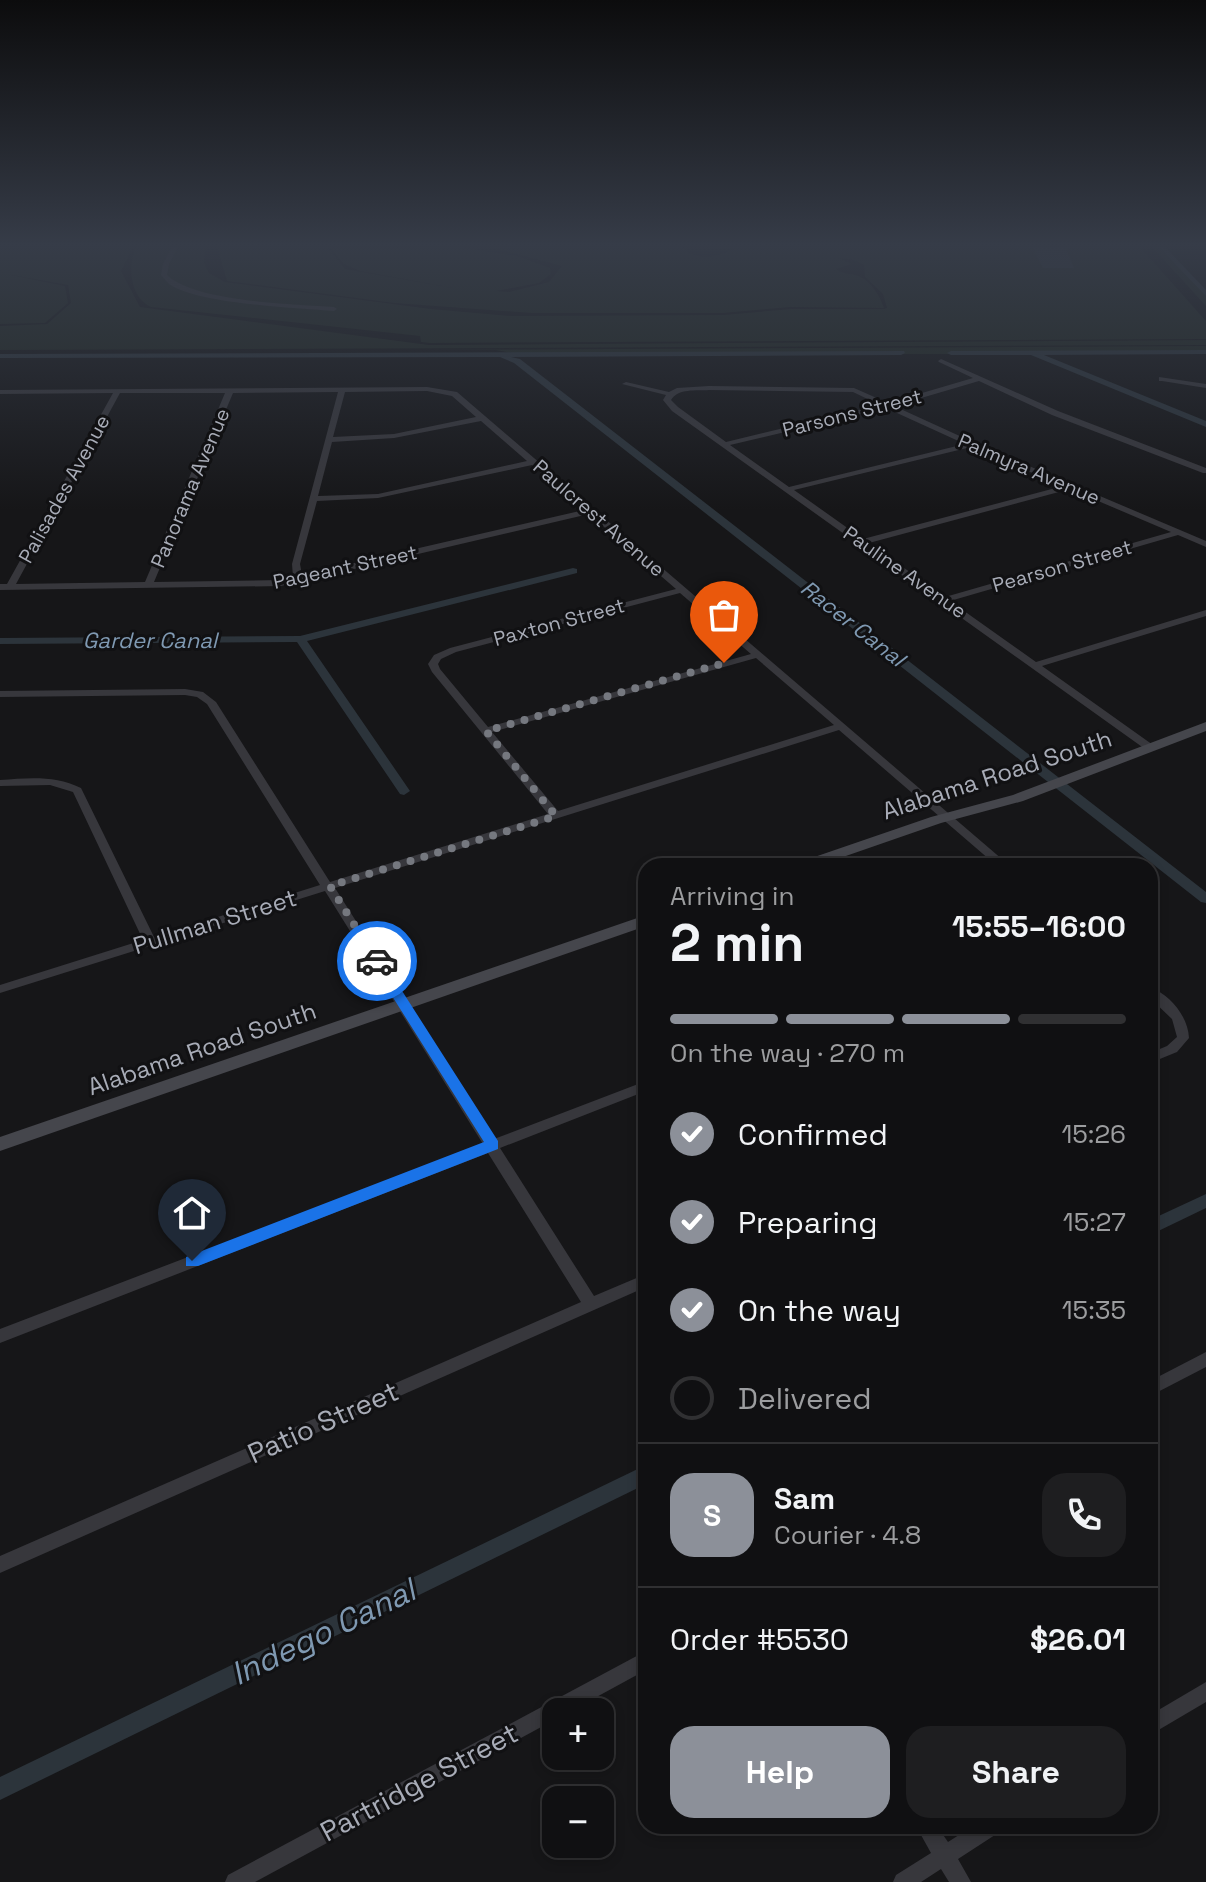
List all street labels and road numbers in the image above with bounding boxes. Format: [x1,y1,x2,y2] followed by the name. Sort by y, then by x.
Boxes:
[780,383,924,443] street label: Parsons Street
[145,404,235,572] street label: Panorama Avenue
[12,410,116,568] street label: Palisades Avenue
[954,427,1104,511] street label: Palmyra Avenue
[528,454,670,582] street label: Paulcrest Avenue
[838,520,972,624] street label: Pauline Avenue
[989,534,1135,598] street label: Pearson Street
[271,539,419,595] street label: Pageant Street
[490,592,628,652] street label: Paxton Street
[878,723,1116,826] street label: Alabama Road South
[129,882,300,961] street label: Pullman Street
[83,995,320,1102] street label: Alabama Road South
[242,1373,404,1471] street label: Patio Street
[314,1715,524,1849] street label: Partridge Street

